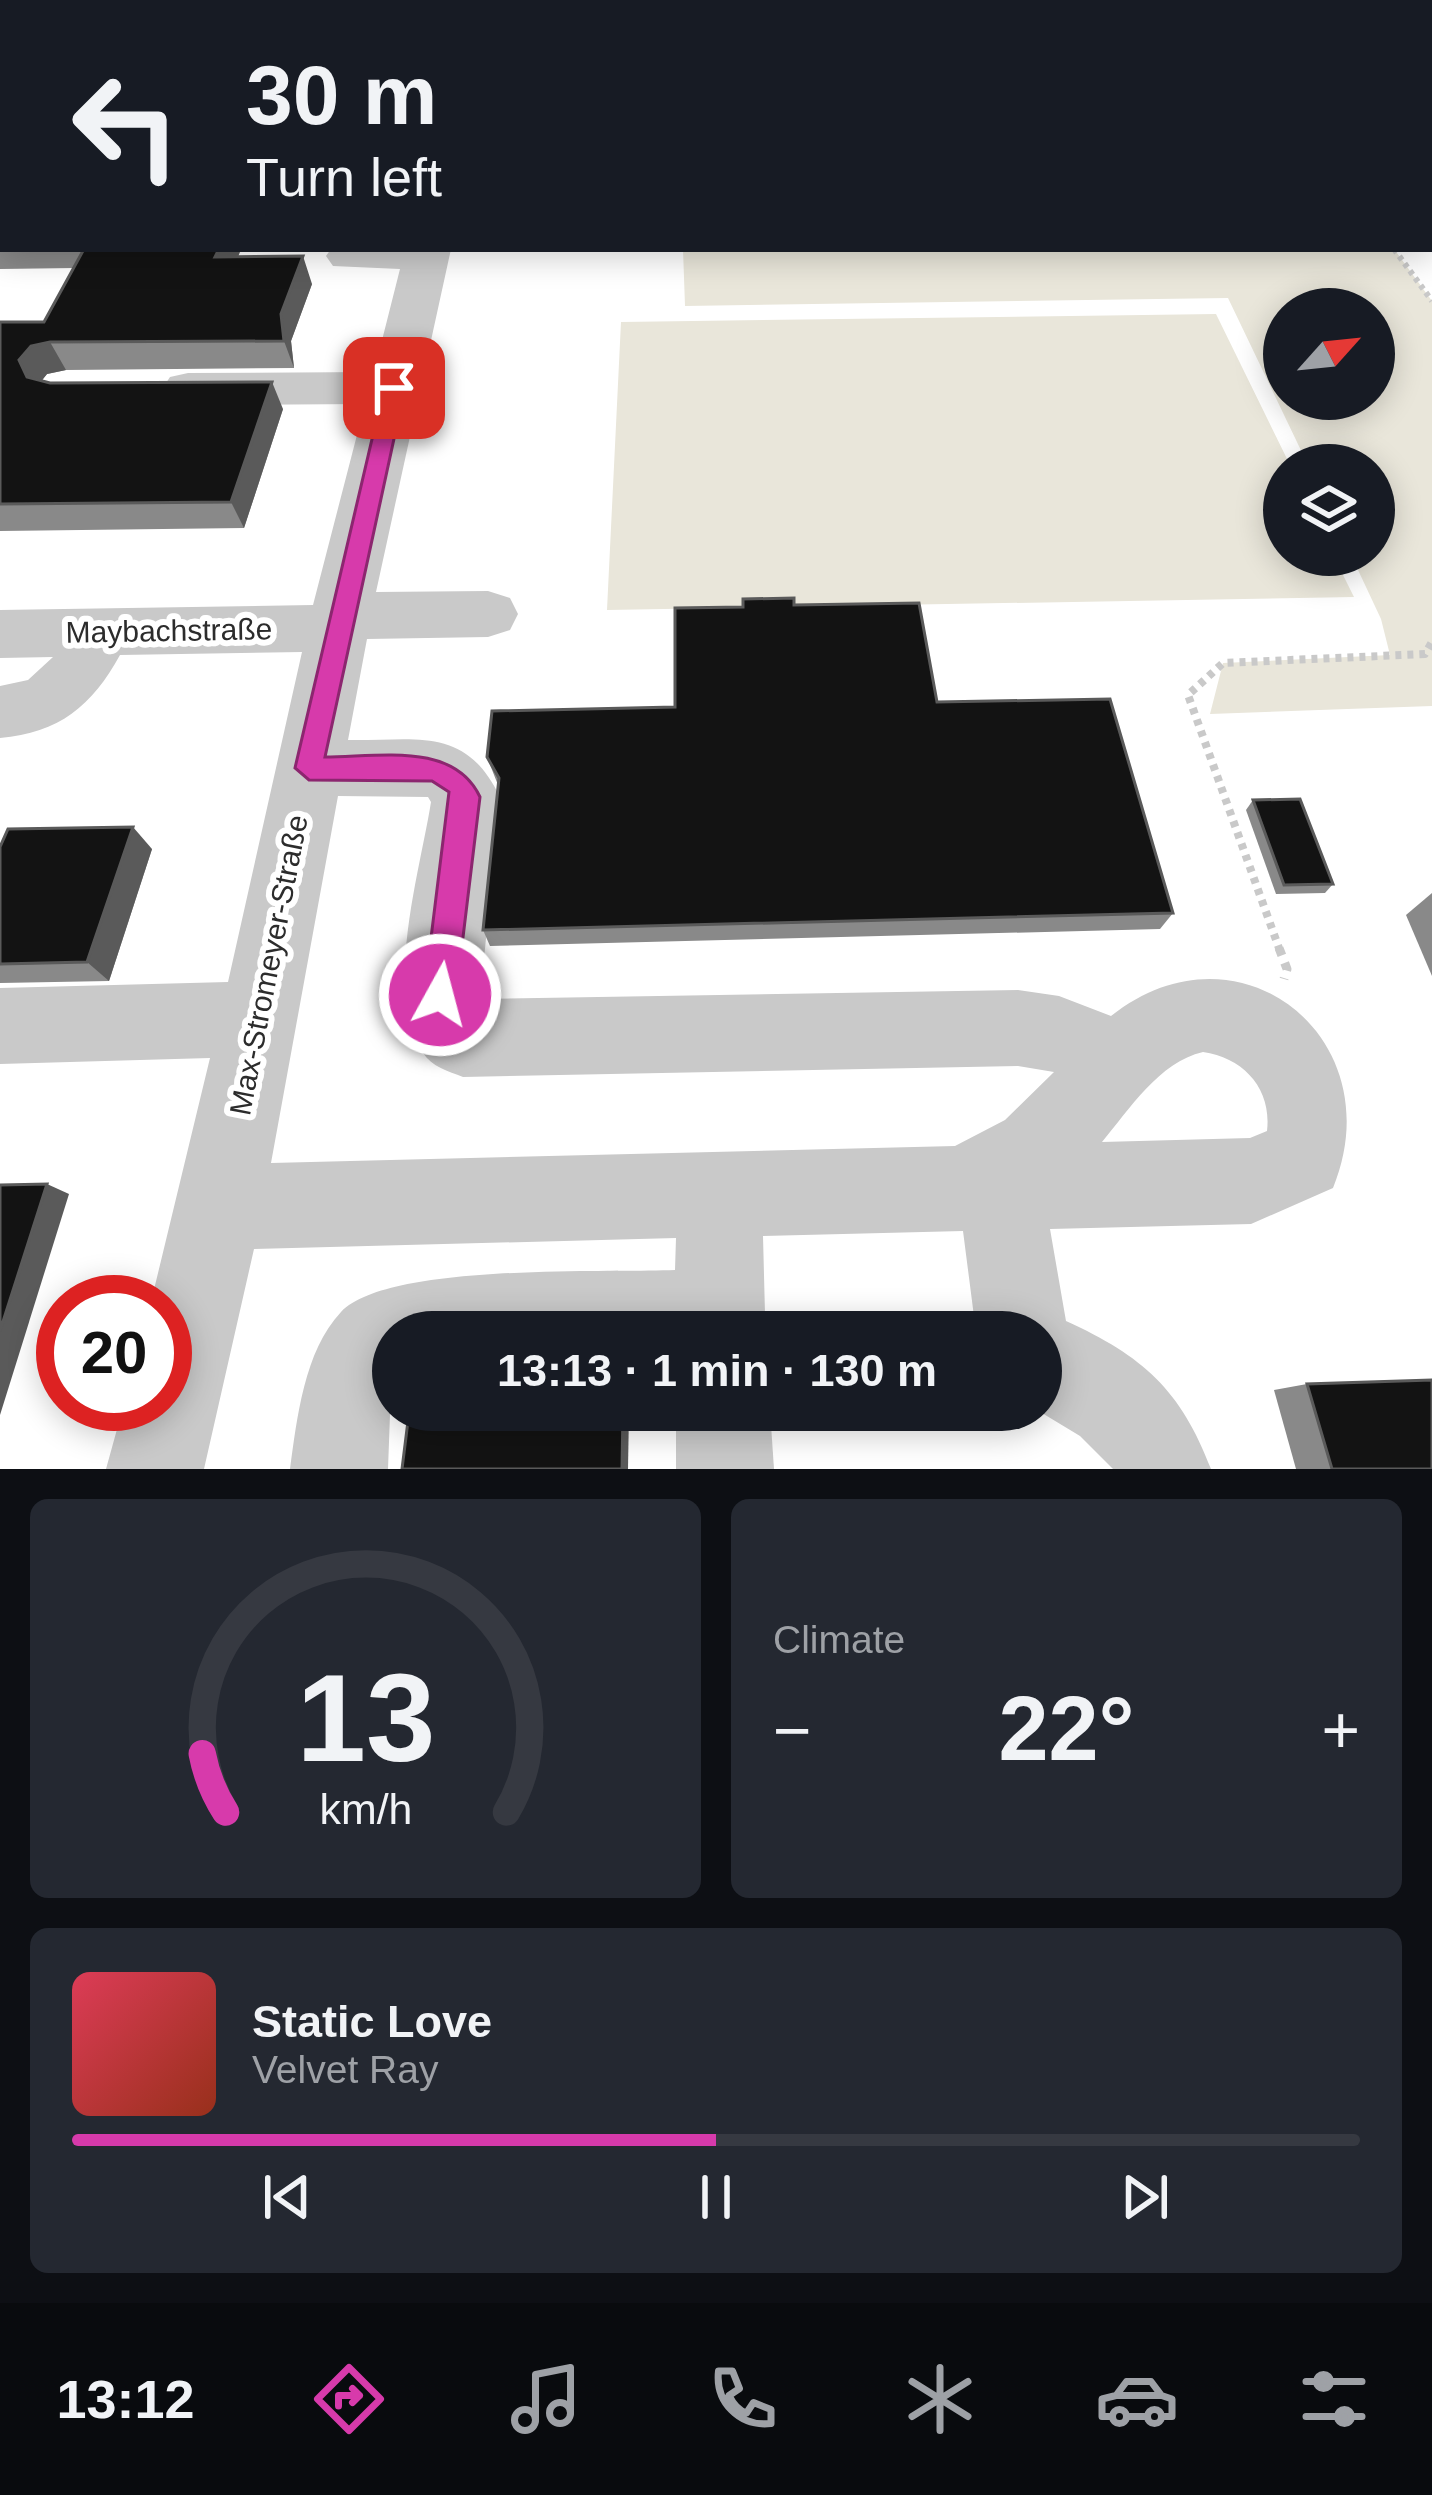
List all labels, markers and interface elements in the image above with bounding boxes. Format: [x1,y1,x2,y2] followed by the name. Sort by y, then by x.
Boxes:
[48,48,204,204] icon: left
[246,48,437,142] text: 30 m
[246,147,442,207] text: Turn left
[1263,288,1395,420] north arrow
[1263,288,1395,576] map controls
[343,337,445,439] pin
[361,355,427,421] icon: arrive
[1263,444,1395,576] button: layers
[65,612,273,649] street label: Maybachstraße
[223,812,314,1118] street label: Max-Stromeyer-Straße
[377,932,503,1058] position arrow
[36,1275,192,1431] speed limit sign: 20
[497,1345,937,1396] text: 13:13 · 1 min · 130 m
[773,1618,905,1661] text: Climate
[296,1648,435,1787] text: 13
[998,1679,1135,1779] text: 22°
[773,1693,812,1767] text: −
[1321,1693,1360,1767] text: +
[319,1784,412,1832] text: km/h
[252,1996,492,2047] text: Static Love
[252,2048,438,2091] text: Velvet Ray
[254,2164,320,2230] icon: previous
[683,2164,749,2230] icon: pause
[1112,2164,1178,2230] icon: next
[307,2357,391,2441] icon: directions
[504,2357,588,2441] icon: music
[701,2357,785,2441] icon: phone
[898,2357,982,2441] icon: climate
[1095,2357,1179,2441] icon: car
[1292,2357,1376,2441] icon: filters
[56,2369,195,2429] text: 13:12

